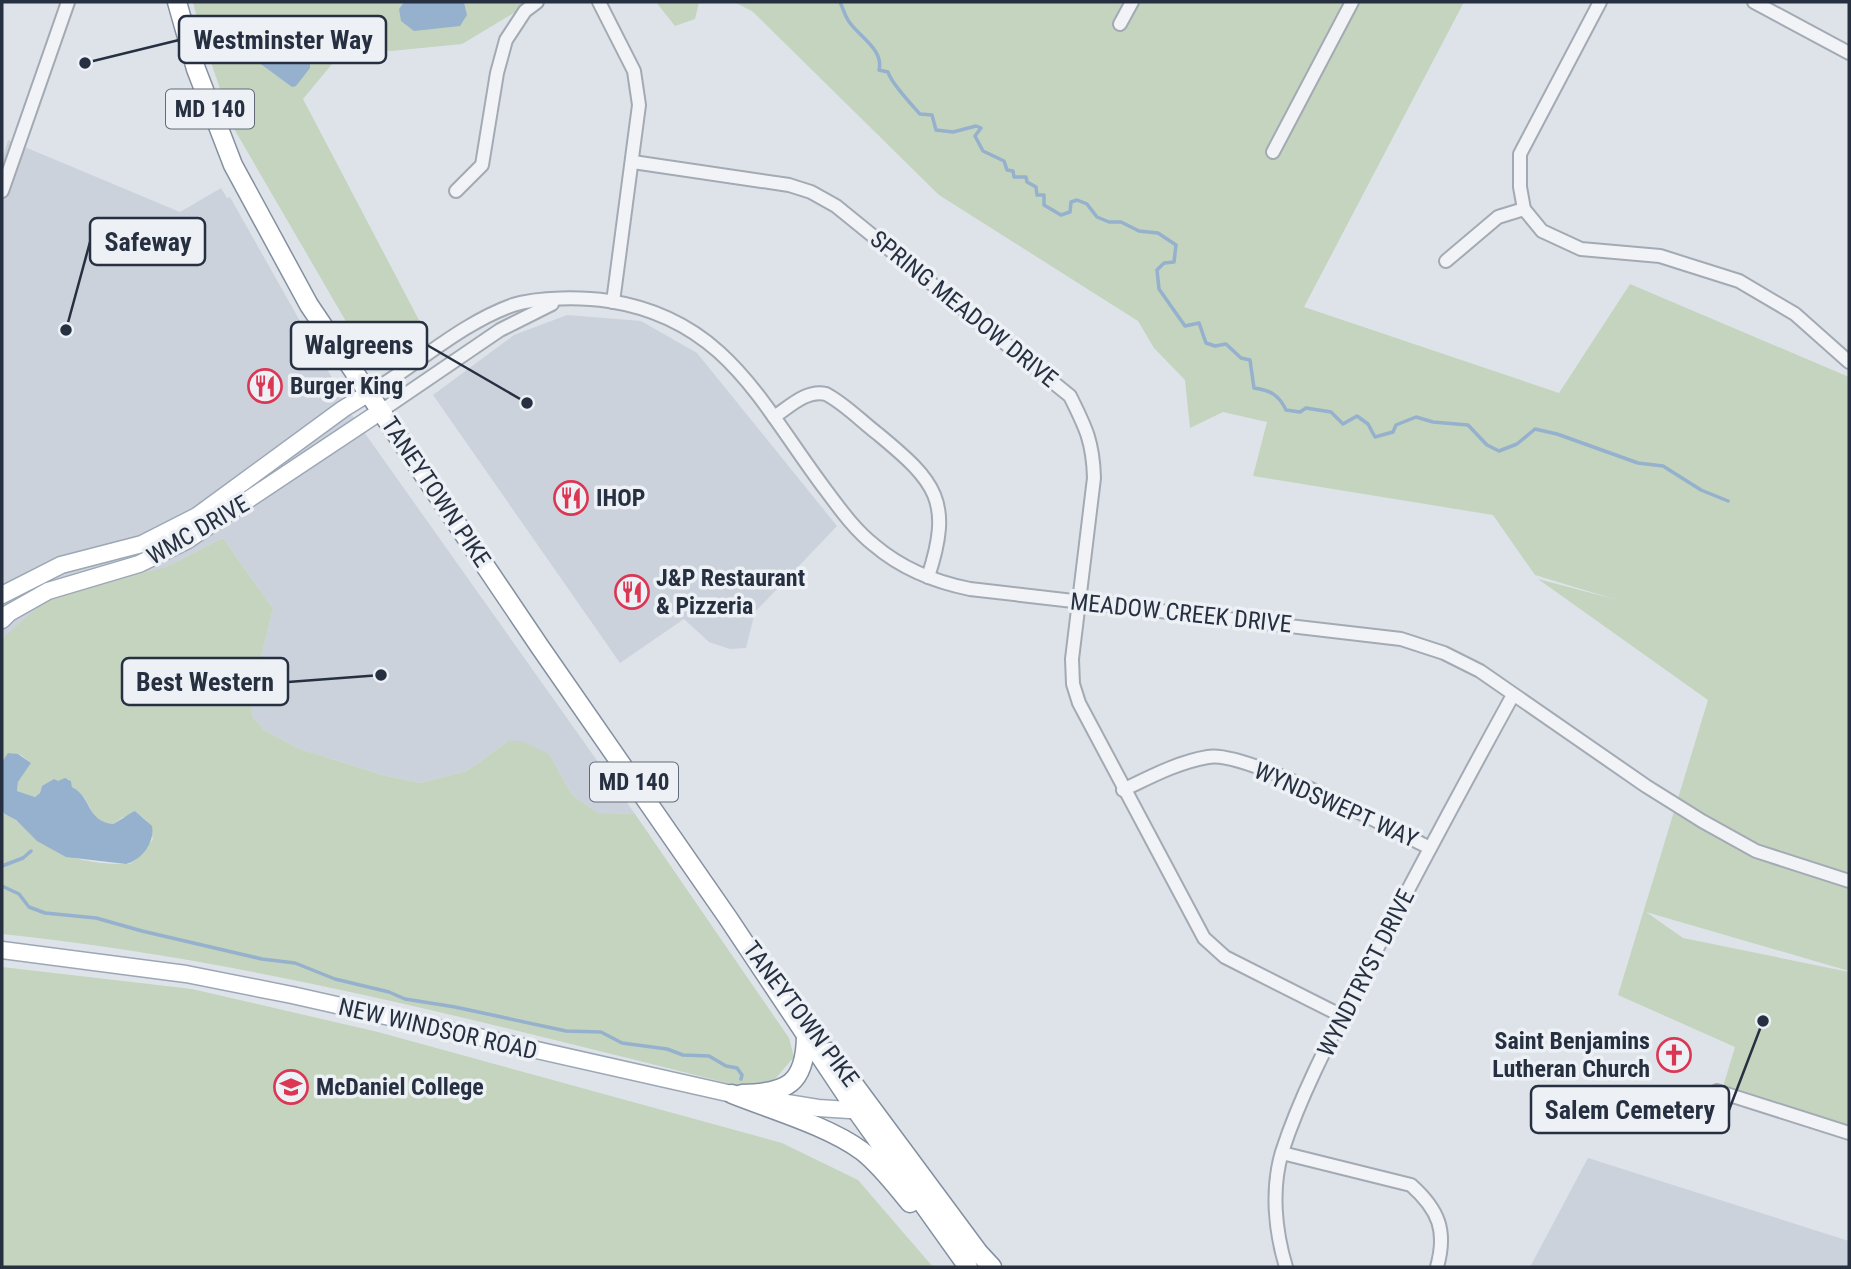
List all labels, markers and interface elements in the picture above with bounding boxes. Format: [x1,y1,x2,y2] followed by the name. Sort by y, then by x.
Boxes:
[179,16,386,63] callout: Westminster Way
[193,25,373,55] text: Westminster Way
[166,90,254,128] road number: MD 140
[90,218,205,265] callout: Safeway
[865,225,1063,393] street label: SPRING MEADOW DRIVE
[104,227,192,257] text: Safeway
[291,322,427,369] callout: Walgreens
[305,330,413,360] text: Walgreens
[246,367,284,405] restaurant icon: Burger King
[290,372,403,400] place label: Burger King
[376,412,496,572] street label: TANEYTOWN PIKE
[552,479,590,517] restaurant icon: IHOP
[596,484,645,512] place label: IHOP
[142,490,254,570] street label: WMC DRIVE
[656,564,805,620] place label: J&P Restaurant & Pizzeria
[613,573,651,611] restaurant icon: J&P Restaurant & Pizzeria
[1069,587,1293,639] street label: MEADOW CREEK DRIVE
[122,658,288,705] callout: Best Western
[136,667,274,697] text: Best Western
[1250,756,1422,854] street label: WYNDSWEPT WAY
[590,762,678,802] road number: MD 140
[1312,885,1420,1061] street label: WYNDTRYST DRIVE
[737,936,865,1092] street label: TANEYTOWN PIKE
[336,993,540,1065] street label: NEW WINDSOR ROAD
[1492,1027,1650,1083] place label: Saint Benjamins Lutheran Church
[1655,1036,1693,1074] church icon: Saint Benjamins Lutheran Church
[272,1068,310,1106] school or university icon: McDaniel College
[316,1073,484,1101] place label: McDaniel College
[1531,1086,1729,1133] callout: Salem Cemetery
[1545,1095,1716,1125] text: Salem Cemetery

